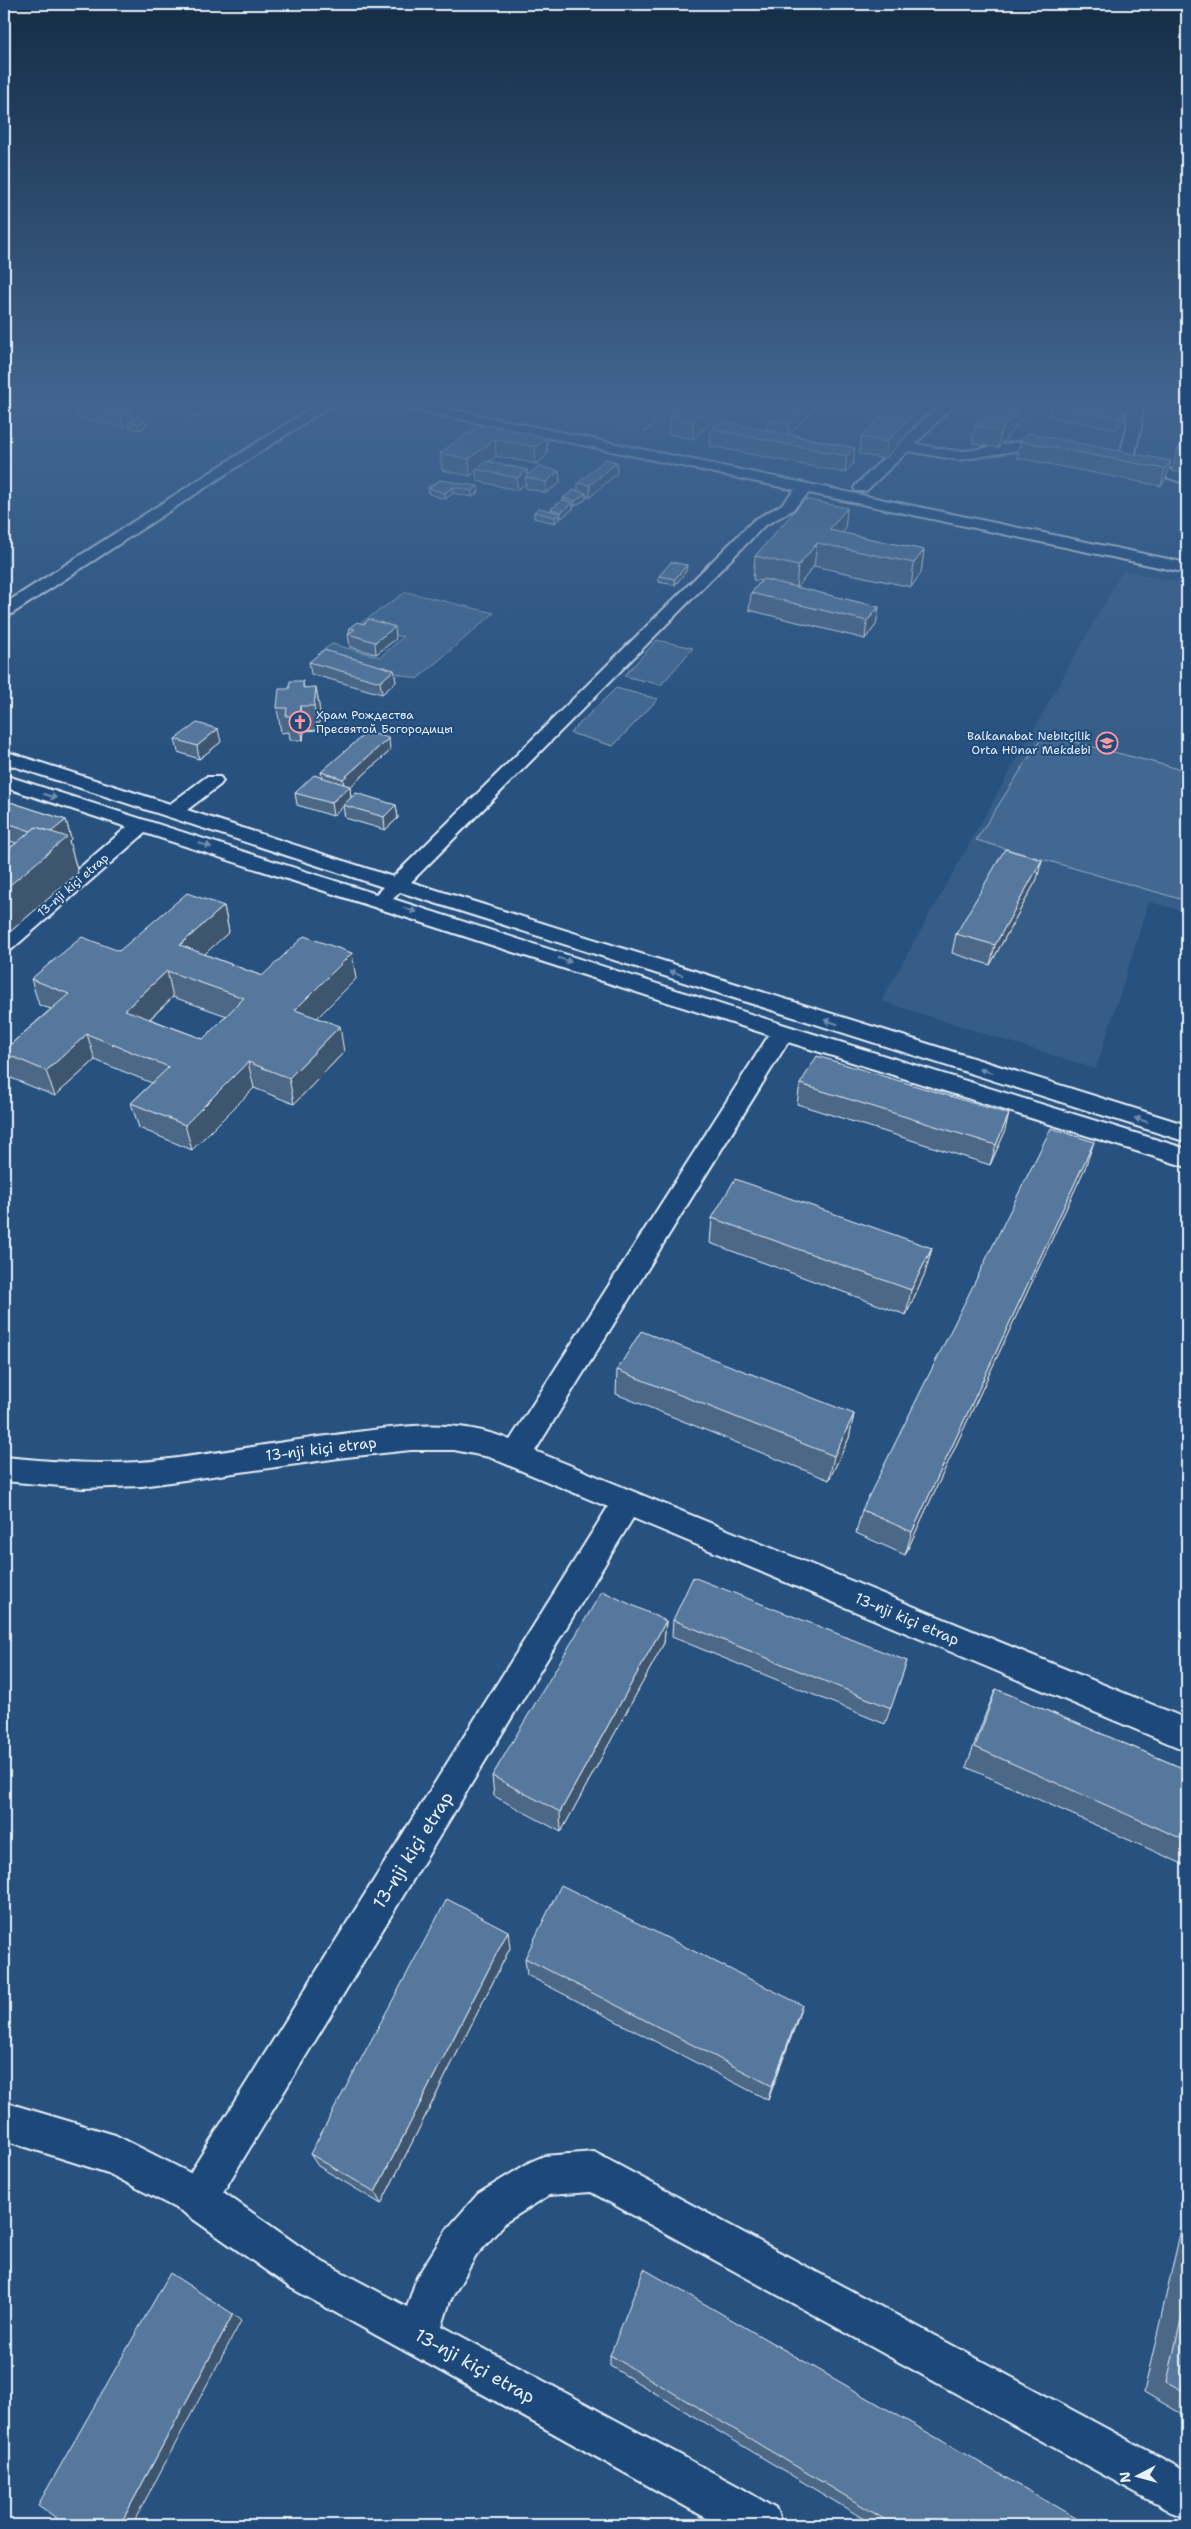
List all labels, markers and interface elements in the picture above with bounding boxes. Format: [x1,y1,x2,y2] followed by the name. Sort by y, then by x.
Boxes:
[316,707,453,737] place label: Храм Рождества Пресвятой Богородицы
[288,710,312,734] church icon: Храм Рождества Пресвятой Богородицы
[967,728,1091,758] place label: Balkanabat Nebitçilik Orta Hünar Mekdebi
[1095,731,1119,755] school or university icon: Balkanabat Nebitçilik Orta Hünar Mekdebi
[43,792,58,800] one-way arrow
[198,841,213,849] one-way arrow
[34,850,112,920] street label: 13-nji kiçi etrap
[402,907,417,915] one-way arrow
[557,956,572,964] one-way arrow
[668,969,683,976] one-way arrow
[823,1018,838,1025] one-way arrow
[978,1067,993,1074] one-way arrow
[1133,1115,1148,1123] one-way arrow
[264,1432,378,1466] street label: 13-nji kiçi etrap
[852,1588,962,1650] street label: 13-nji kiçi etrap
[367,1787,459,1913] street label: 13-nji kiçi etrap
[411,2323,539,2409] street label: 13-nji kiçi etrap
[1114,2452,1164,2502] north arrow
[1116,2471,1135,2484] text: N

